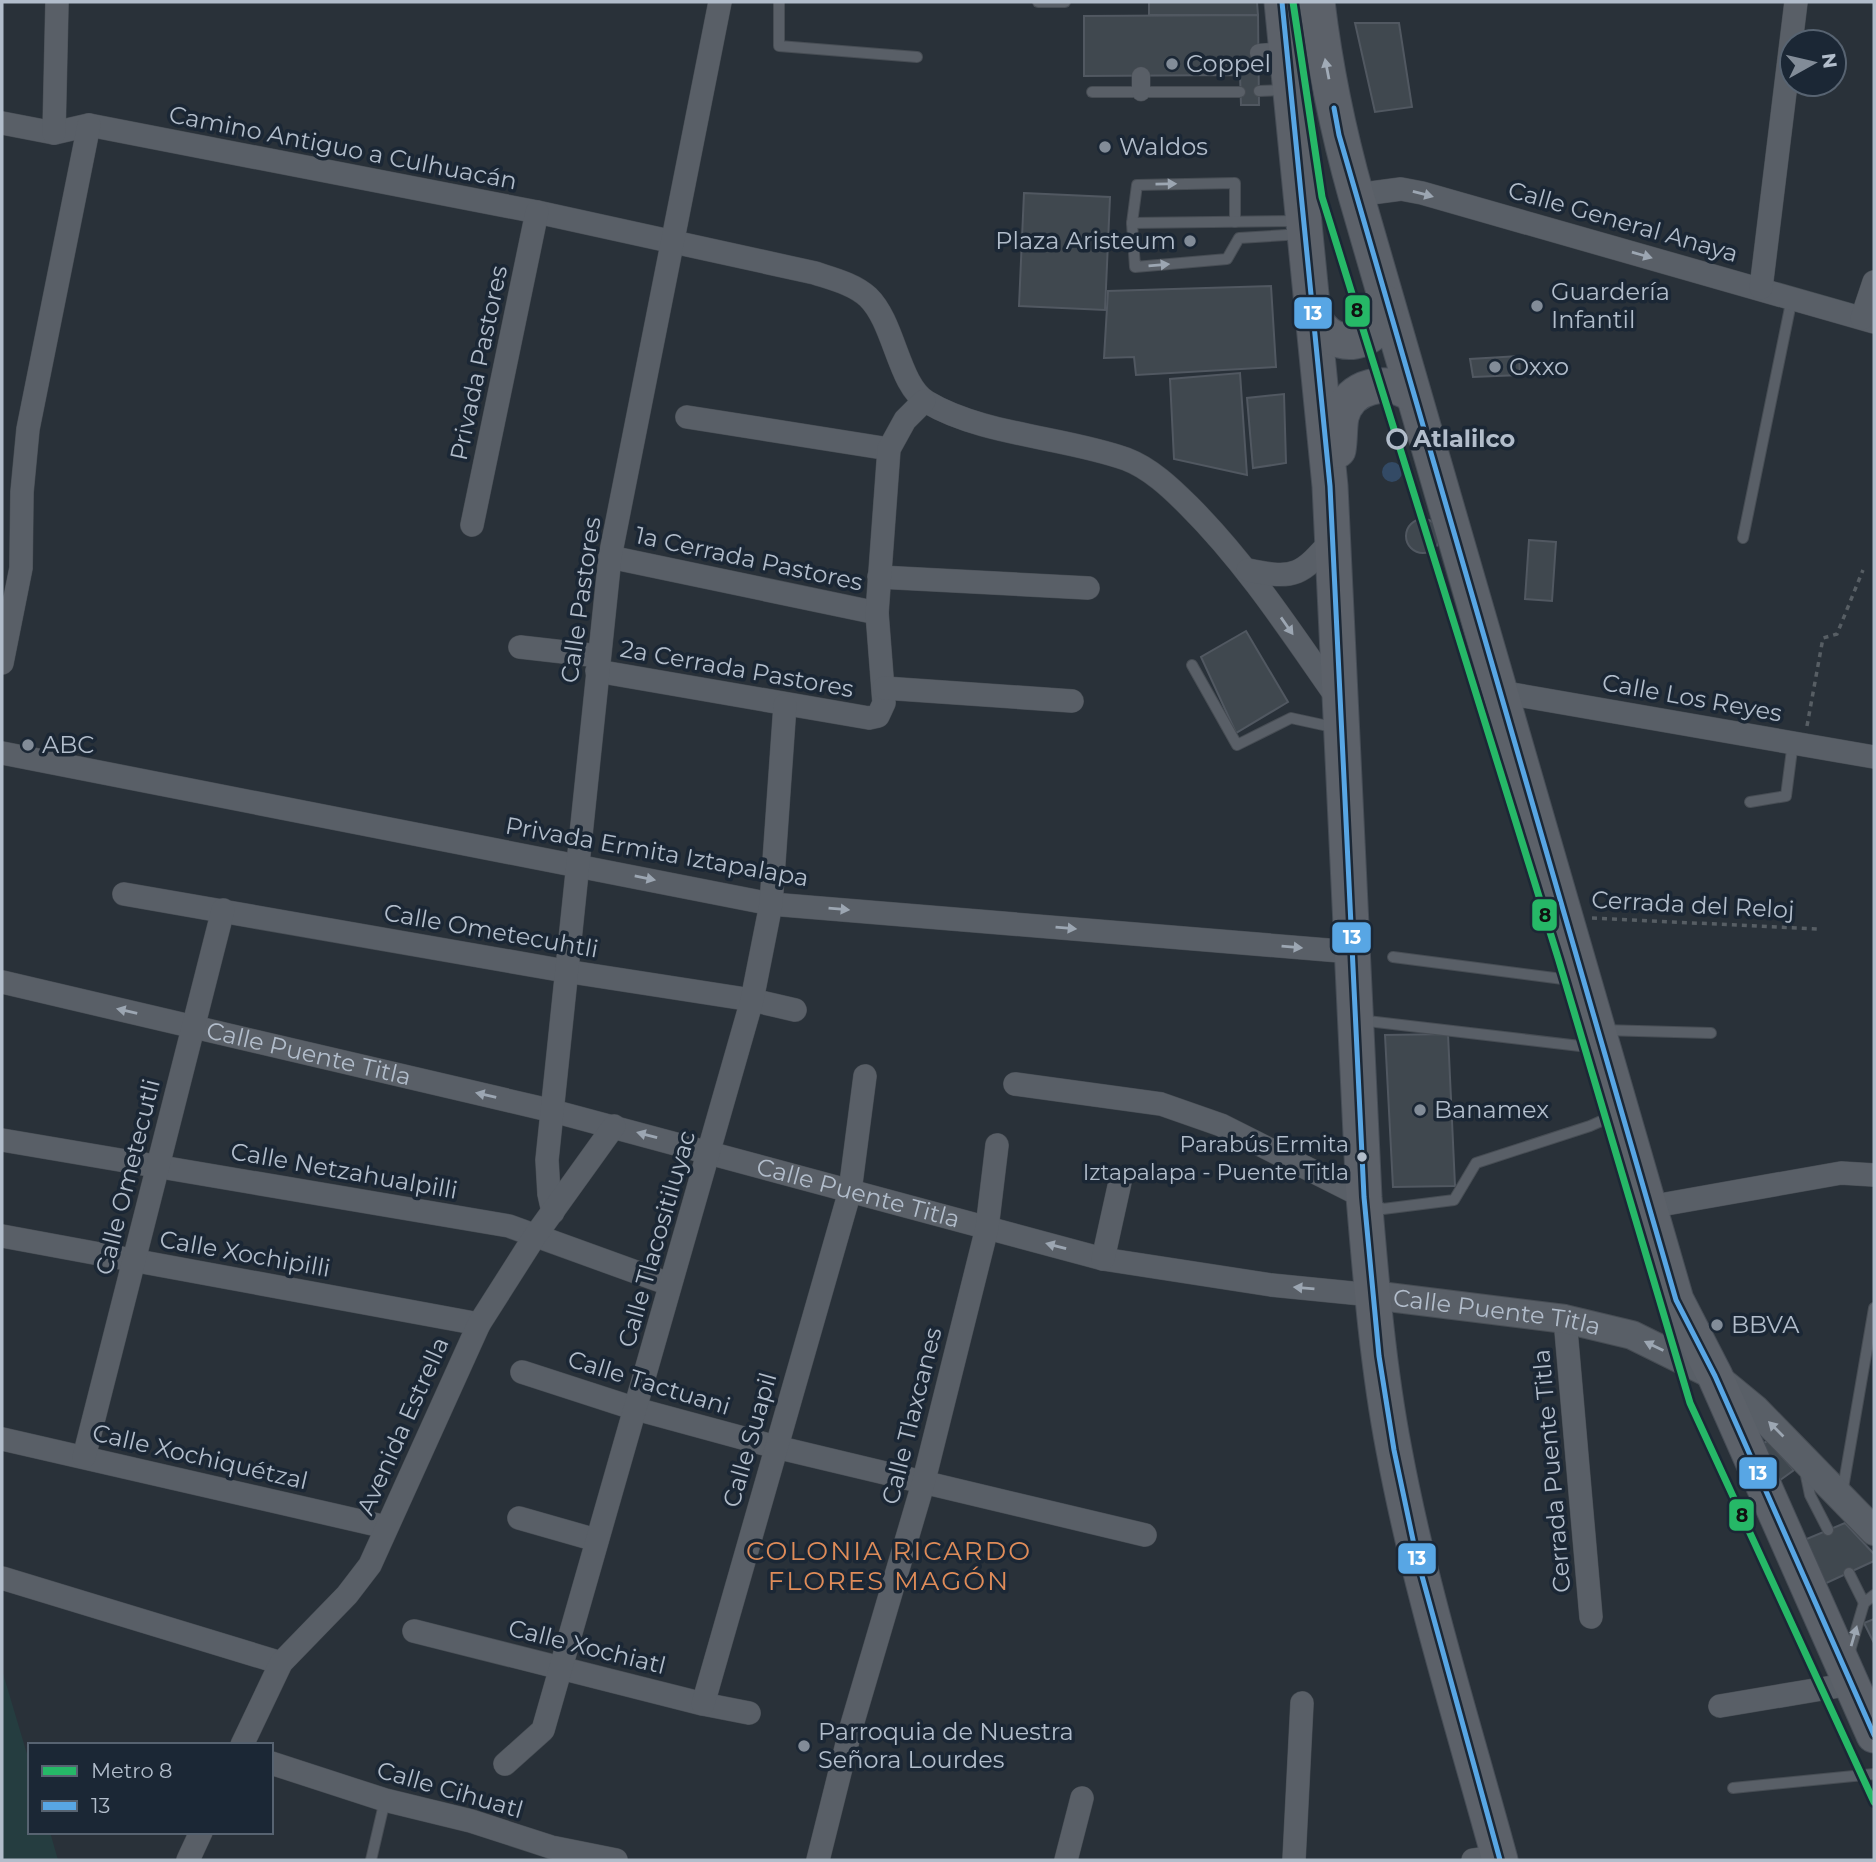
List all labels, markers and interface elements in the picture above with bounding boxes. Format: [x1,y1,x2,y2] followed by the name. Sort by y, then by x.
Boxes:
[1778,28,1848,98] north arrow
[1186,49,1271,78] place label: Coppel
[1817,51,1842,70] text: N
[1164,56,1180,72] marker: Coppel
[1321,58,1332,80] one-way arrow
[167,99,520,196] street label: Camino Antiguo a Culhuacán
[1119,132,1208,161] place label: Waldos
[1097,139,1113,155] marker: Waldos
[1505,175,1741,268] street label: Calle General Anaya
[1156,178,1178,190] one-way arrow
[1412,189,1434,200] one-way arrow
[995,226,1176,255] place label: Plaza Aristeum
[1182,233,1198,249] marker: Plaza Aristeum
[1631,250,1653,261] one-way arrow
[1148,259,1170,270] one-way arrow
[444,263,513,463] street label: Privada Pastores
[1551,277,1670,334] place label: Guardería Infantil
[1344,294,1371,328] line badge: 8
[1293,296,1333,330] line badge: 13
[1529,298,1545,314] marker: Guardería Infantil
[1351,299,1363,322] text: 8
[1304,302,1322,325] text: 13
[1509,352,1569,381] place label: Oxxo
[1487,359,1503,375] marker: Oxxo
[1412,424,1515,453] place label: Atlalilco
[1387,429,1407,449] marker: Atlalilco
[555,515,607,685] street label: Calle Pastores
[633,520,865,597] street label: 1a Cerrada Pastores
[1280,617,1294,635] one-way arrow
[618,634,856,703] street label: 2a Cerrada Pastores
[1600,667,1784,728] street label: Calle Los Reyes
[42,730,94,759] place label: ABC
[20,737,36,753] marker: ABC
[503,811,811,892] street label: Privada Ermita Iztapalapa
[634,873,656,884] one-way arrow
[1591,885,1795,924] street label: Cerrada del Reloj
[382,897,601,964] street label: Calle Ometecuhtli
[1531,898,1558,932] line badge: 8
[828,904,850,915] one-way arrow
[1539,904,1551,927] text: 8
[1331,921,1372,954] line badge: 13
[1055,923,1077,934] one-way arrow
[1343,926,1361,949] text: 13
[1281,942,1303,953] one-way arrow
[116,1005,138,1016] one-way arrow
[204,1015,414,1091] street label: Calle Puente Titla
[89,1076,166,1278] street label: Calle Ometecutli
[475,1089,497,1100] one-way arrow
[1434,1095,1549,1124] place label: Banamex
[1412,1102,1428,1118] marker: Banamex
[612,1127,701,1351] street label: Calle Tlacositiluyac
[636,1129,658,1140] one-way arrow
[1083,1131,1349,1186] place label: Parabús Ermita Iztapalapa - Puente Titla
[228,1136,460,1205] street label: Calle Netzahualpilli
[1355,1150,1369,1164] marker: Parabús Ermita Iztapalapa - Puente Titla
[754,1151,963,1234] street label: Calle Puente Titla
[157,1224,333,1283] street label: Calle Xochipilli
[1045,1241,1066,1251] one-way arrow
[1293,1282,1315,1293] one-way arrow
[1391,1283,1604,1341] street label: Calle Puente Titla
[1731,1310,1800,1339] place label: BBVA
[1709,1317,1725,1333] marker: BBVA
[875,1324,948,1507] street label: Calle Tlaxcanes
[350,1332,455,1519] street label: Avenida Estrella
[1644,1340,1664,1351] one-way arrow
[564,1344,734,1421] street label: Calle Tactuani
[1526,1348,1577,1594] street label: Cerrada Puente Titla
[716,1369,783,1511] street label: Calle Suapil
[90,1418,311,1495] street label: Calle Xochiquétzal
[1767,1420,1784,1437] one-way arrow
[1738,1456,1778,1490] line badge: 13
[1749,1462,1767,1485] text: 13
[1728,1498,1755,1532] line badge: 8
[1736,1504,1748,1527] text: 8
[746,1535,1032,1597] district label: COLONIA RICARDO FLORES MAGÓN
[1397,1542,1437,1575] line badge: 13
[1408,1547,1426,1570] text: 13
[505,1613,669,1680] street label: Calle Xochiatl
[1849,1625,1860,1647] one-way arrow
[818,1717,1074,1774] place label: Parroquia de Nuestra Señora Lourdes
[796,1738,812,1754] marker: Parroquia de Nuestra Señora Lourdes
[28,1743,273,1834] legend
[374,1755,527,1824] street label: Calle Cihuatl
[91,1758,173,1783] text: Metro 8
[91,1793,110,1818] text: 13

